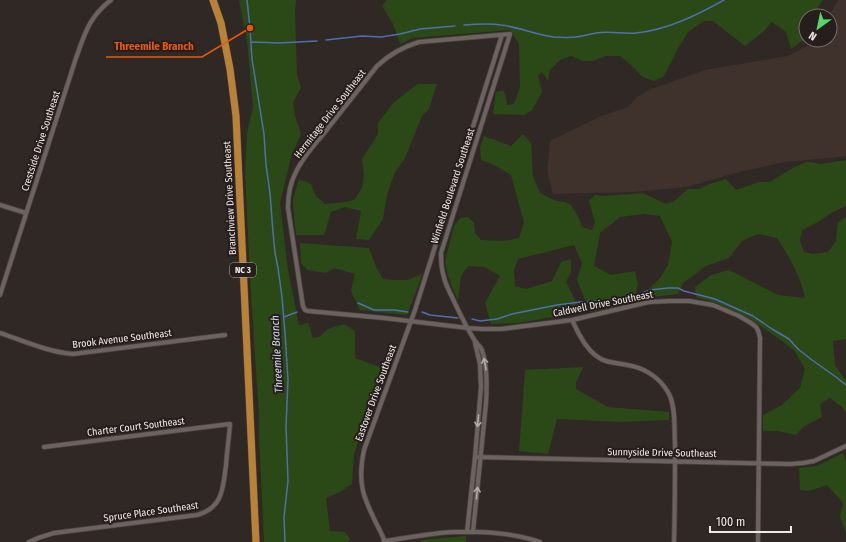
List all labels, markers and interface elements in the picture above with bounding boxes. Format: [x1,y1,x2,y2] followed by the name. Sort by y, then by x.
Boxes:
[798,8,838,48] north arrow
[807,29,819,43] text: N
[106,34,202,57] callout: Threemile Branch
[114,40,194,53] text: Threemile Branch
[292,67,369,161] street label: Hermitage Drive Southeast
[19,89,63,193] street label: Crestside Drive Southeast
[429,126,478,245] street label: Winfield Boulevard Southeast
[221,140,239,255] street label: Branchview Drive Southeast
[230,263,256,277] road number: NC 3
[552,288,655,320] street label: Caldwell Drive Southeast
[268,315,286,393] water label: Threemile Branch
[72,327,173,351] street label: Brook Avenue Southeast
[353,342,399,443] street label: Eastover Drive Southeast
[481,358,489,371] one-way arrow
[475,414,482,427] one-way arrow
[87,415,186,439] street label: Charter Court Southeast
[607,446,717,460] street label: Sunnyside Drive Southeast
[473,487,481,500] one-way arrow
[103,499,200,525] street label: Spruce Place Southeast
[710,508,791,534] scale bar
[716,515,745,529] text: 100 m

